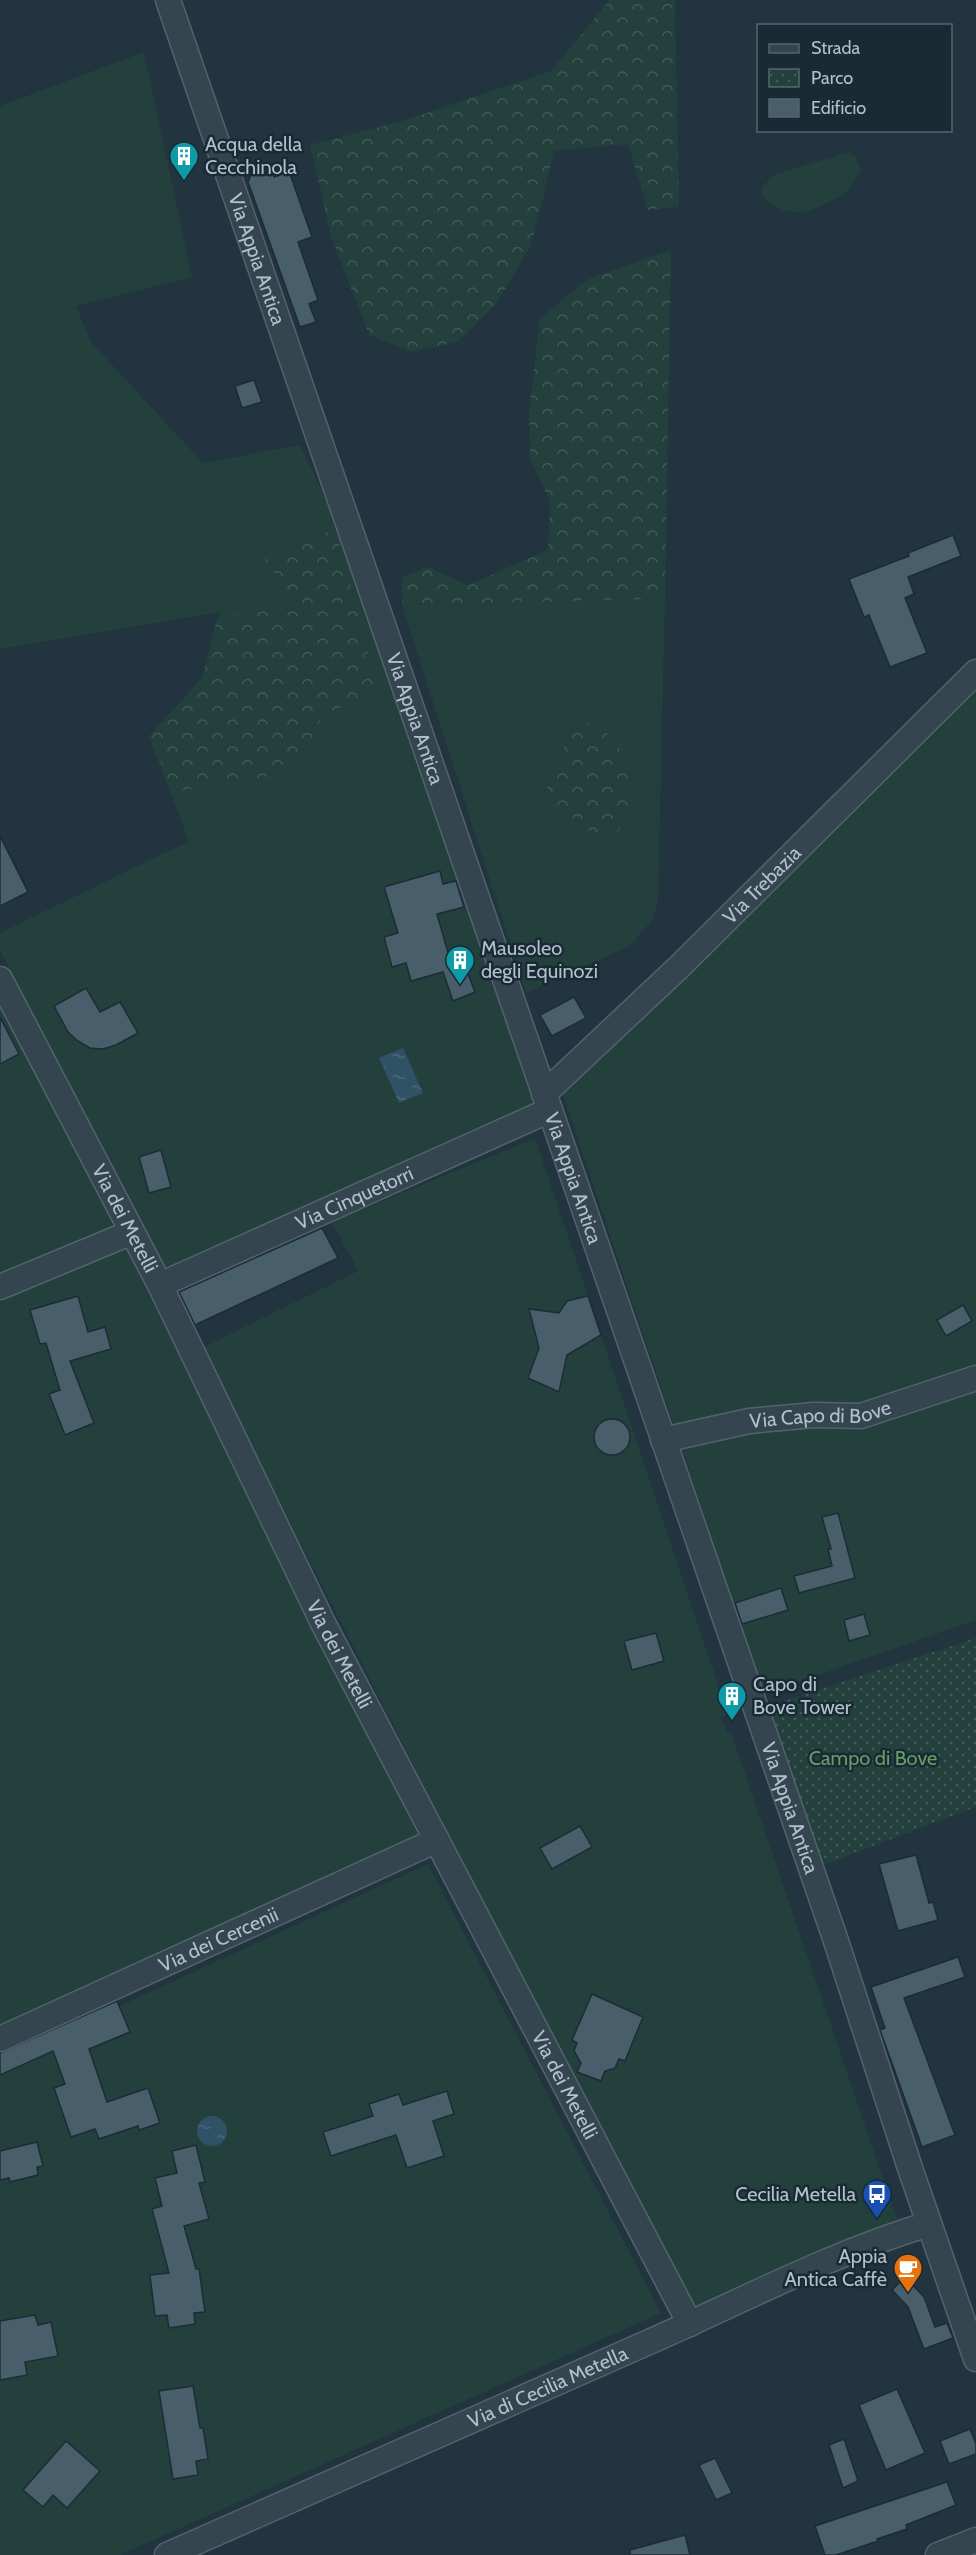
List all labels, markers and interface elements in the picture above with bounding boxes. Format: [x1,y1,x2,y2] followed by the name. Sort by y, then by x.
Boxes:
[757,24,952,132] legend
[811,37,861,59] text: Strada
[811,67,853,89] text: Parco
[811,97,866,119] text: Edificio
[205,132,303,179] place label: Acqua della Cecchinola
[168,140,200,182] building icon: Acqua della Cecchinola
[223,190,291,328] street label: Via Appia Antica
[382,650,449,788] street label: Via Appia Antica
[718,841,806,929] street label: Via Trebazia
[481,936,598,983] place label: Mausoleo degli Equinozi
[444,944,476,986] building icon: Mausoleo degli Equinozi
[540,1109,607,1247] street label: Via Appia Antica
[87,1160,163,1276] street label: Via dei Metelli
[292,1161,417,1235] street label: Via Cinquetorri
[749,1395,894,1433] street label: Via Capo di Bove
[302,1596,378,1712] street label: Via dei Metelli
[753,1672,852,1719] place label: Capo di Bove Tower
[716,1680,748,1722] building icon: Capo di Bove Tower
[757,1739,824,1877] street label: Via Appia Antica
[809,1746,937,1770] park label: Campo di Bove
[155,1902,282,1977] street label: Via dei Cercenii
[527,2027,603,2143] street label: Via dei Metelli
[861,2178,893,2220] bus stop icon: Cecilia Metella
[735,2182,856,2206] place label: Cecilia Metella
[784,2244,887,2291] place label: Appia Antica Caffè
[892,2252,924,2294] cafe icon: Appia Antica Caffè
[464,2341,632,2433] street label: Via di Cecilia Metella

